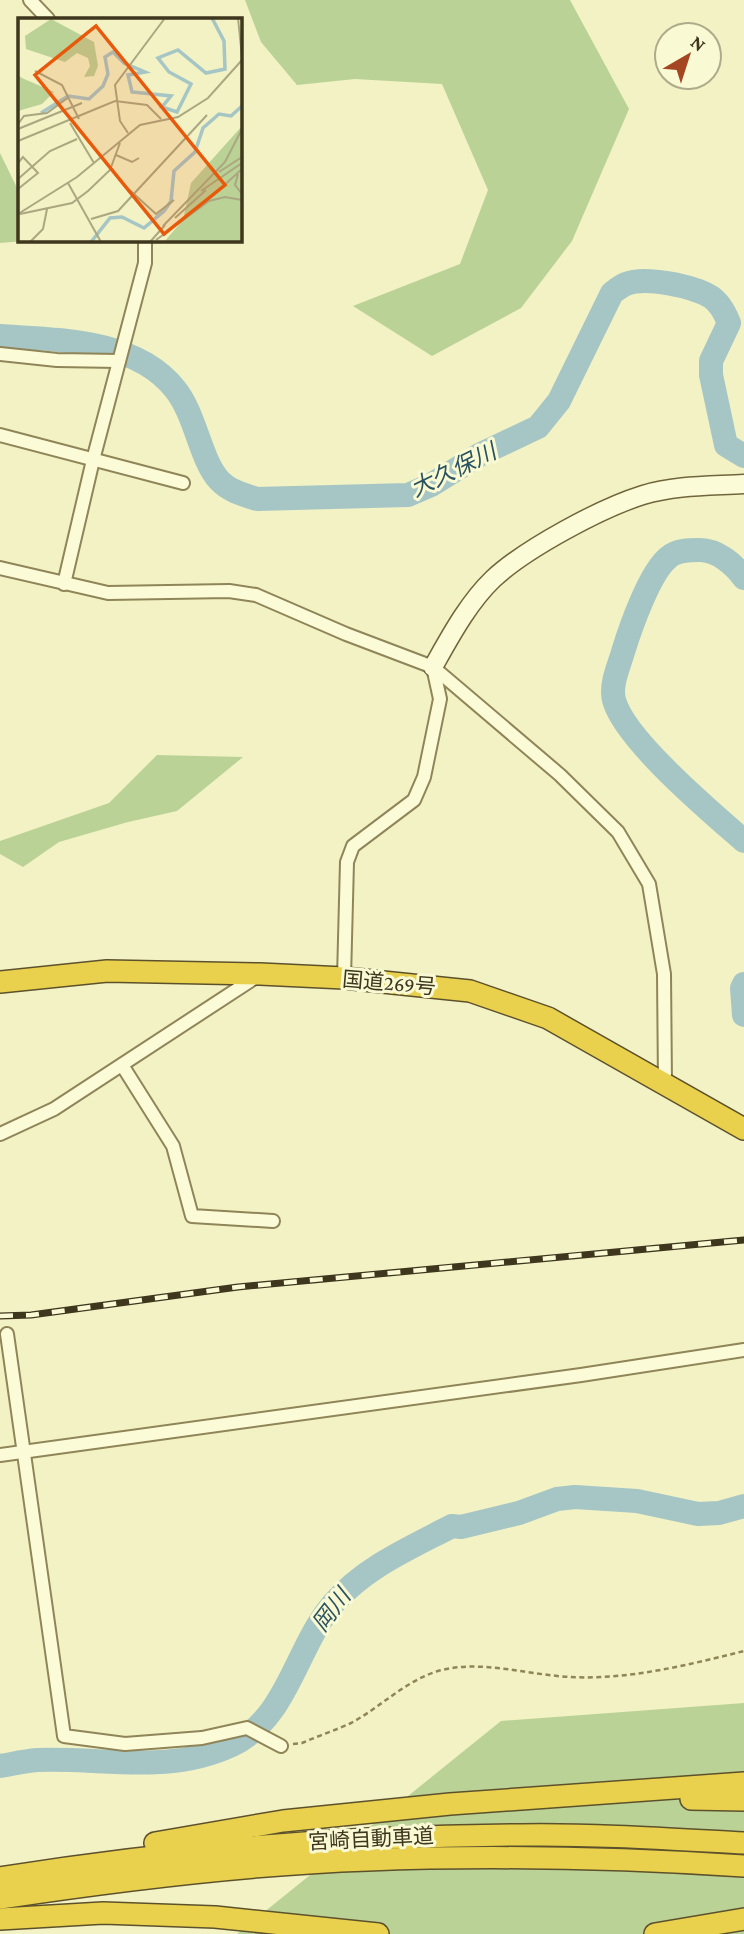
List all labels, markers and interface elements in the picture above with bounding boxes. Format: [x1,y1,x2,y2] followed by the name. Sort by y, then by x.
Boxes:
[18,18,242,242] inset map
[653,21,723,91] north arrow
[687,31,710,55] text: N
[406,437,503,502] water label: 大久保川
[341,967,437,999] street label: 国道269号
[307,1581,357,1636] water label: 岡川
[307,1824,435,1854] street label: 宮崎自動車道

